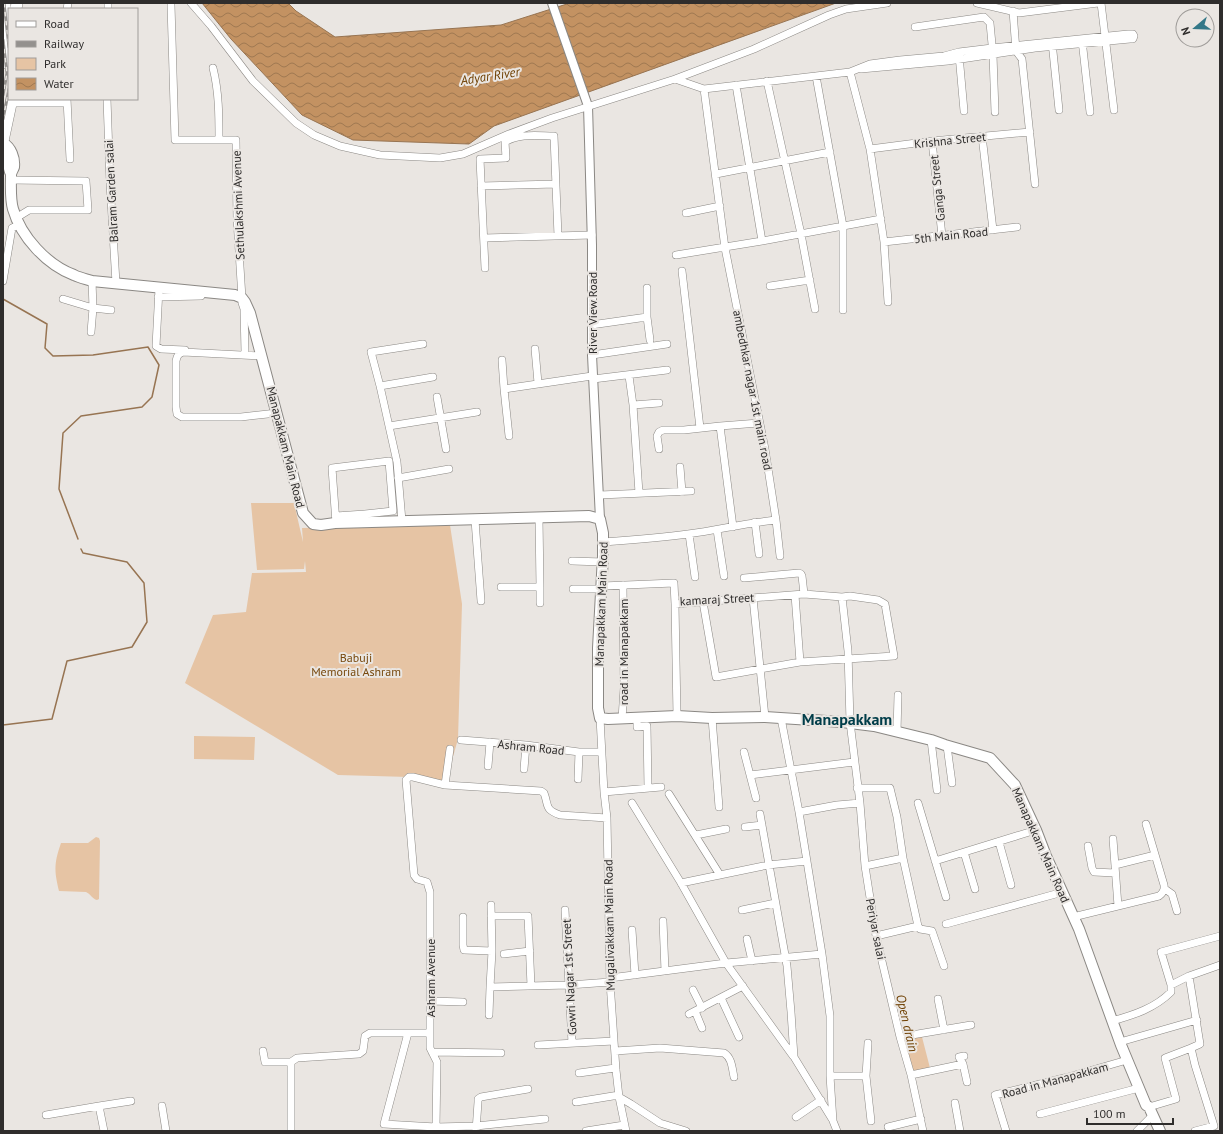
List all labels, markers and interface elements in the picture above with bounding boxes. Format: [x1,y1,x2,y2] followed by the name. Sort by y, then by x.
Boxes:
[8,8,138,100] legend
[1175,8,1215,48] north arrow
[44,16,69,31] text: Road
[1178,26,1193,37] text: N
[44,36,84,51] text: Railway
[44,56,66,71] text: Park
[458,63,522,89] water label: Adyar River
[44,76,74,91] text: Water
[913,129,987,151] street label: Krishna Street
[101,139,121,243] street label: Balram Garden salai
[229,150,247,260] street label: Sethulakshmi Avenue
[926,154,948,222] street label: Ganga Street
[913,224,989,246] street label: 5th Main Road
[585,272,600,354] street label: River View Road
[730,309,776,471] street label: ambedhkar nagar 1st main road
[264,385,308,509] street label: Manapakkam Main Road
[591,541,611,667] street label: Manapakkam Main Road
[679,590,755,608] street label: kamaraj Street
[616,599,631,705] street label: road in Manapakkam
[311,650,401,679] park label: Babuji Memorial Ashram
[802,709,892,729] district label: Manapakkam
[497,736,565,758] street label: Ashram Road
[1009,785,1073,905] street label: Manapakkam Main Road
[600,859,618,991] street label: Mugalivakkam Main Road
[863,897,889,961] street label: Periyar salai
[558,919,580,1035] street label: Gowri Nagar 1st Street
[423,939,438,1017] street label: Ashram Avenue
[892,992,922,1054] water label: Open drain
[1000,1059,1110,1101] street label: Road in Manapakkam
[1087,1100,1173,1126] scale bar
[1093,1106,1126,1121] text: 100 m

